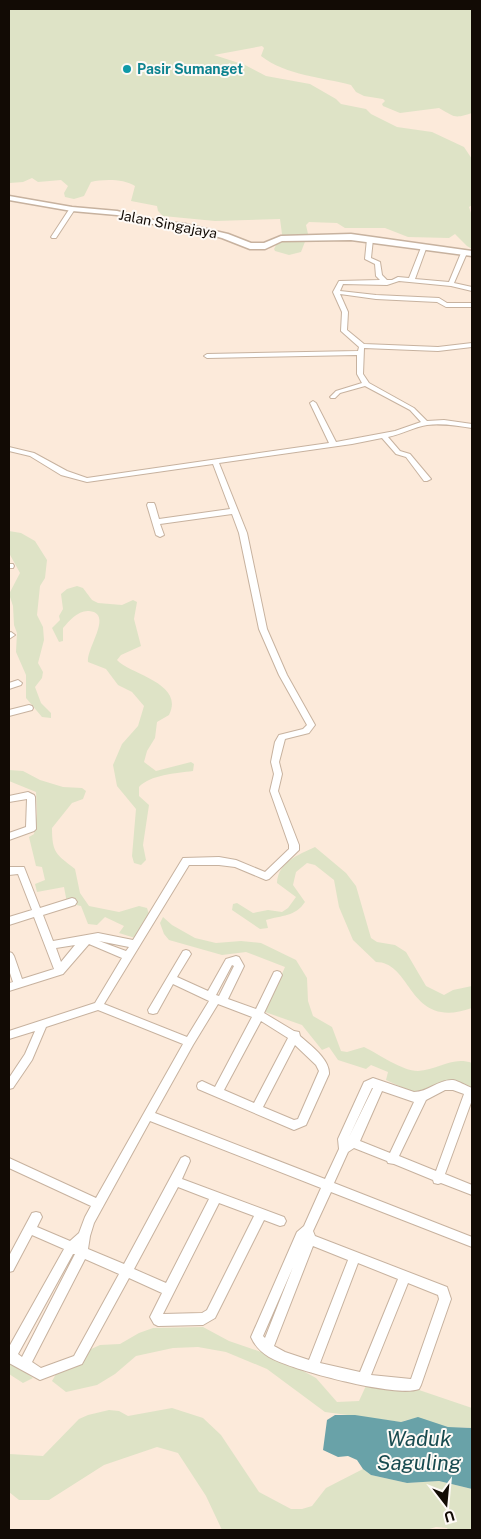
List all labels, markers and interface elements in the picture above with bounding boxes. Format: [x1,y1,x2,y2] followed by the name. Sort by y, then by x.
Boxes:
[137,61,243,77] place label: Pasir Sumanget
[121,63,133,75] marker: Pasir Sumanget
[117,207,219,241] street label: Jalan Singajaya
[377,1426,462,1475] water label: Waduk Saguling
[421,1479,471,1529] north arrow
[443,1507,457,1526] text: U

